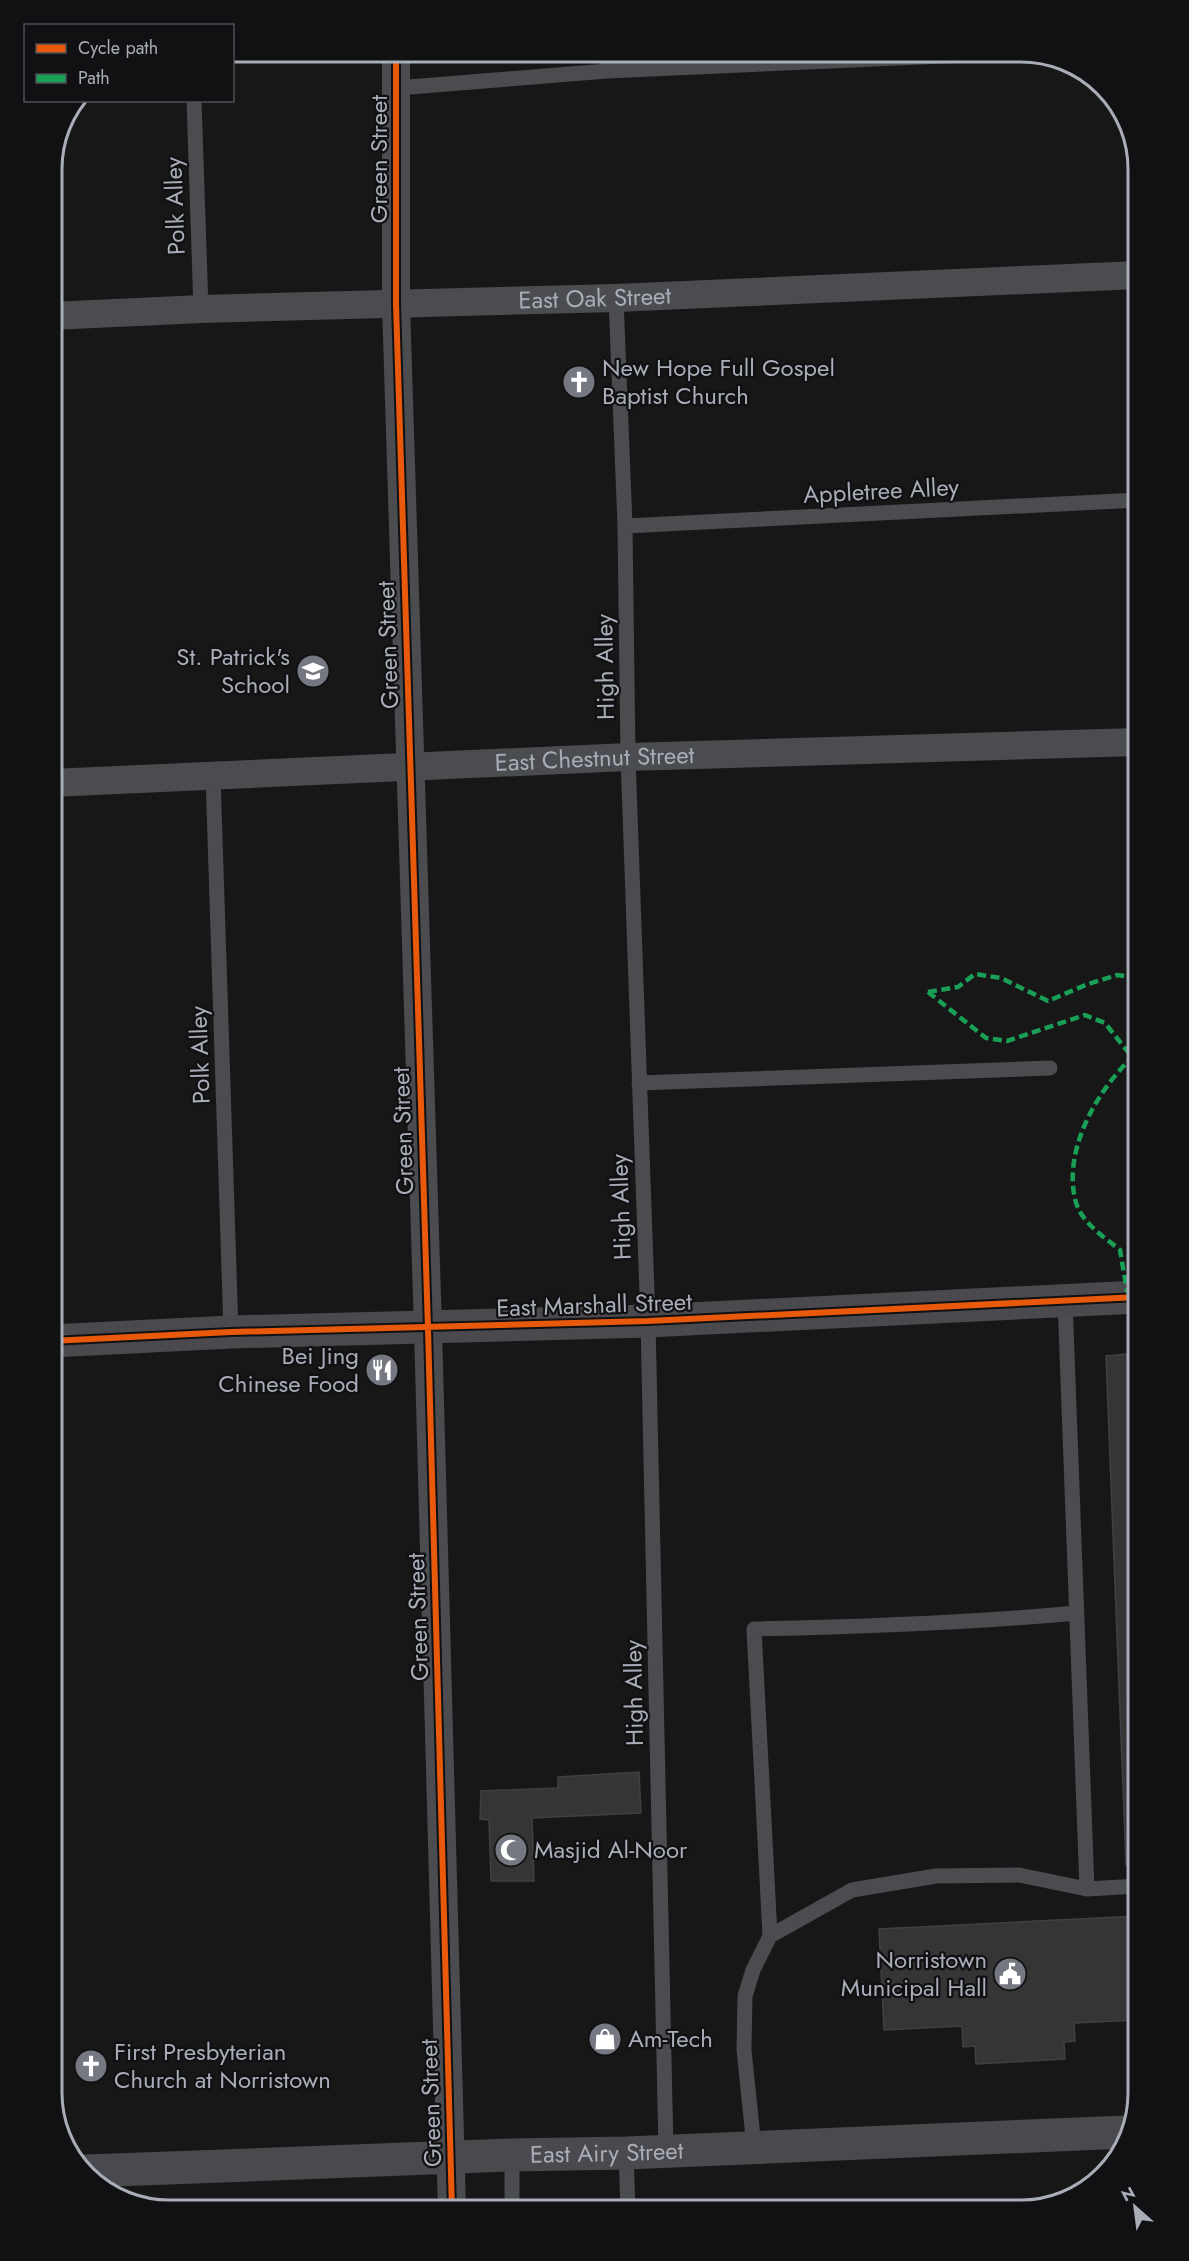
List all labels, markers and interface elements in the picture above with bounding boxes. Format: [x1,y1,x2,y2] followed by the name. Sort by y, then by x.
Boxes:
[24,24,234,102] legend
[78,35,158,61] text: Cycle path
[78,65,110,91] text: Path
[361,95,396,223] street label: Green Street
[155,156,194,256] street label: Polk Alley
[518,278,672,318] street label: East Oak Street
[602,350,835,413] place label: New Hope Full Gospel Baptist Church
[561,364,597,400] church icon: New Hope Full Gospel Baptist Church
[802,469,960,512] street label: Appletree Alley
[368,580,407,710] street label: Green Street
[586,613,623,720] street label: High Alley
[176,639,290,702] place label: St. Patrick's School
[295,653,331,689] school or university icon: St. Patrick's School
[494,737,695,780] street label: East Chestnut Street
[180,1005,219,1105] street label: Polk Alley
[383,1066,422,1196] street label: Green Street
[601,1153,640,1261] street label: High Alley
[495,1284,693,1325] street label: East Marshall Street
[218,1338,359,1401] place label: Bei Jing Chinese Food
[364,1352,400,1388] restaurant icon: Bei Jing Chinese Food
[398,1552,437,1682] street label: Green Street
[615,1639,652,1746] street label: High Alley
[493,1832,529,1868] mosque icon: Masjid Al-Noor
[534,1832,688,1867] place label: Masjid Al-Noor
[841,1942,987,2005] place label: Norristown Municipal Hall
[992,1956,1028,1992] public building icon: Norristown Municipal Hall
[587,2021,623,2057] shop icon: Am-Tech
[628,2021,713,2056] place label: Am-Tech
[114,2034,331,2097] place label: First Presbyterian Church at Norristown
[411,2038,450,2168] street label: Green Street
[73,2048,109,2084] church icon: First Presbyterian Church at Norristown
[530,2133,684,2172] street label: East Airy Street
[1105,2177,1165,2237] north arrow
[1117,2181,1139,2207] text: N

